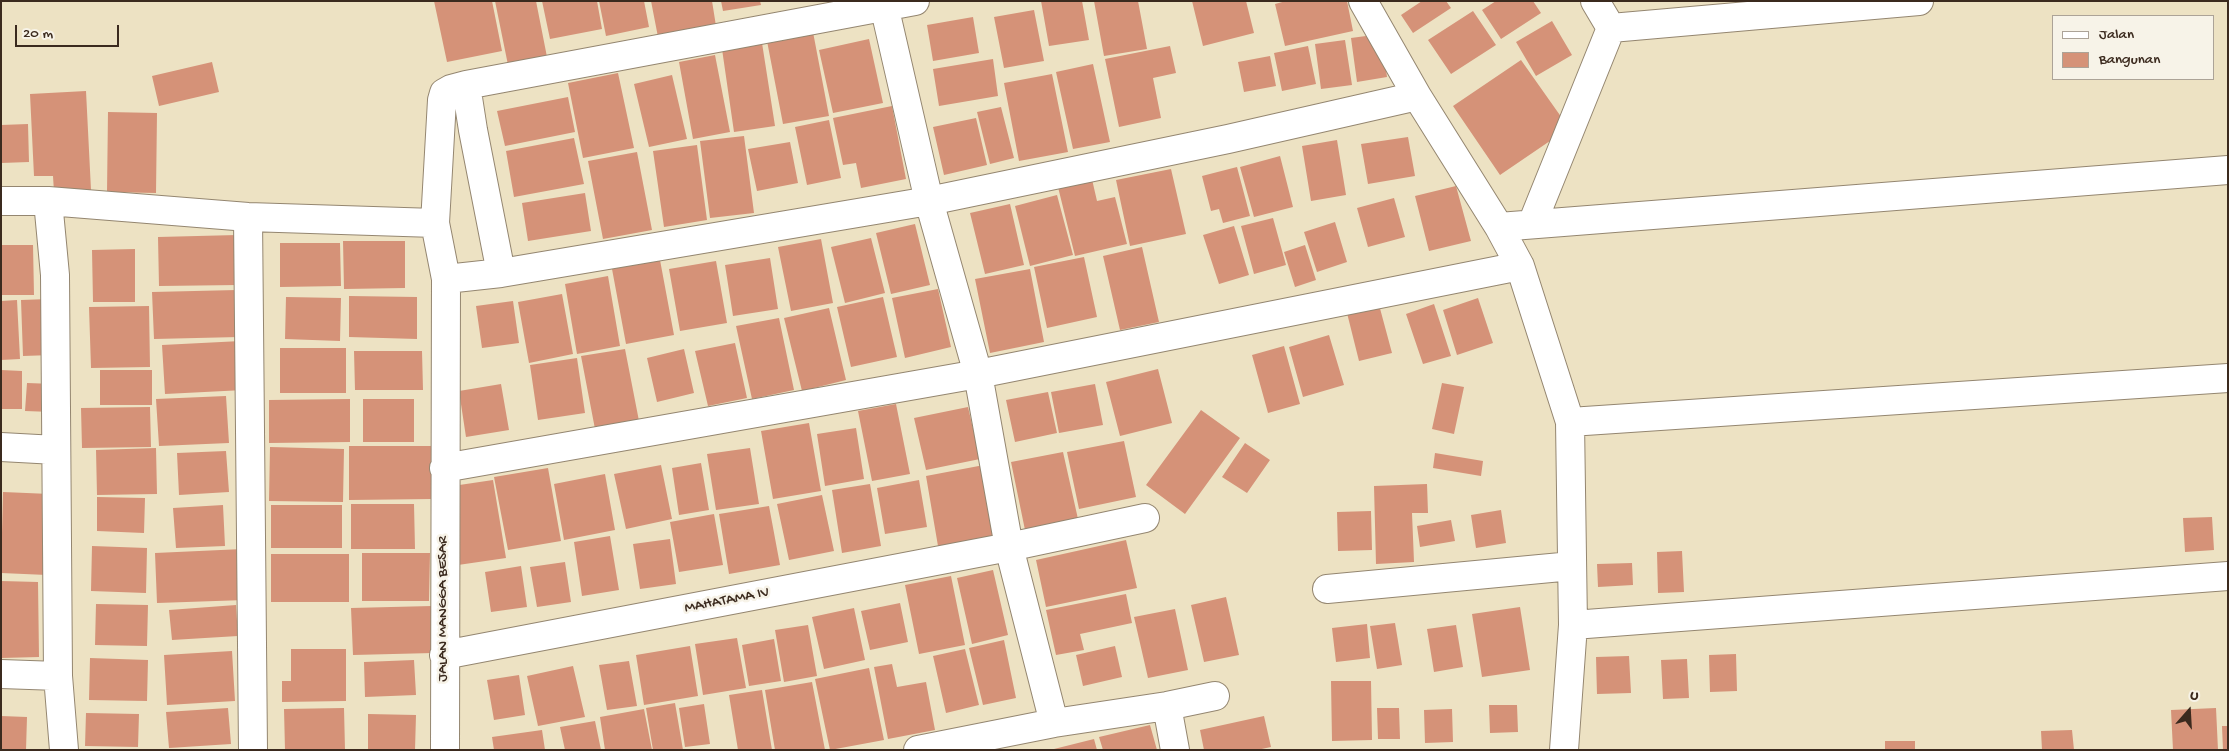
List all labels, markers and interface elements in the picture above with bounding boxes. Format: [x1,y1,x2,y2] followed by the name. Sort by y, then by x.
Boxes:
[18,15,121,47] scale bar
[2052,15,2214,80] legend
[23,25,53,43] text: 20 m
[2099,26,2134,44] text: Jalan
[2099,51,2160,69] text: Bangunan
[435,536,453,682] street label: JALAN MANGGA BESAR
[683,584,771,618] street label: MAHATAMA IV
[2164,686,2214,736] north arrow
[2187,687,2201,706] text: U

